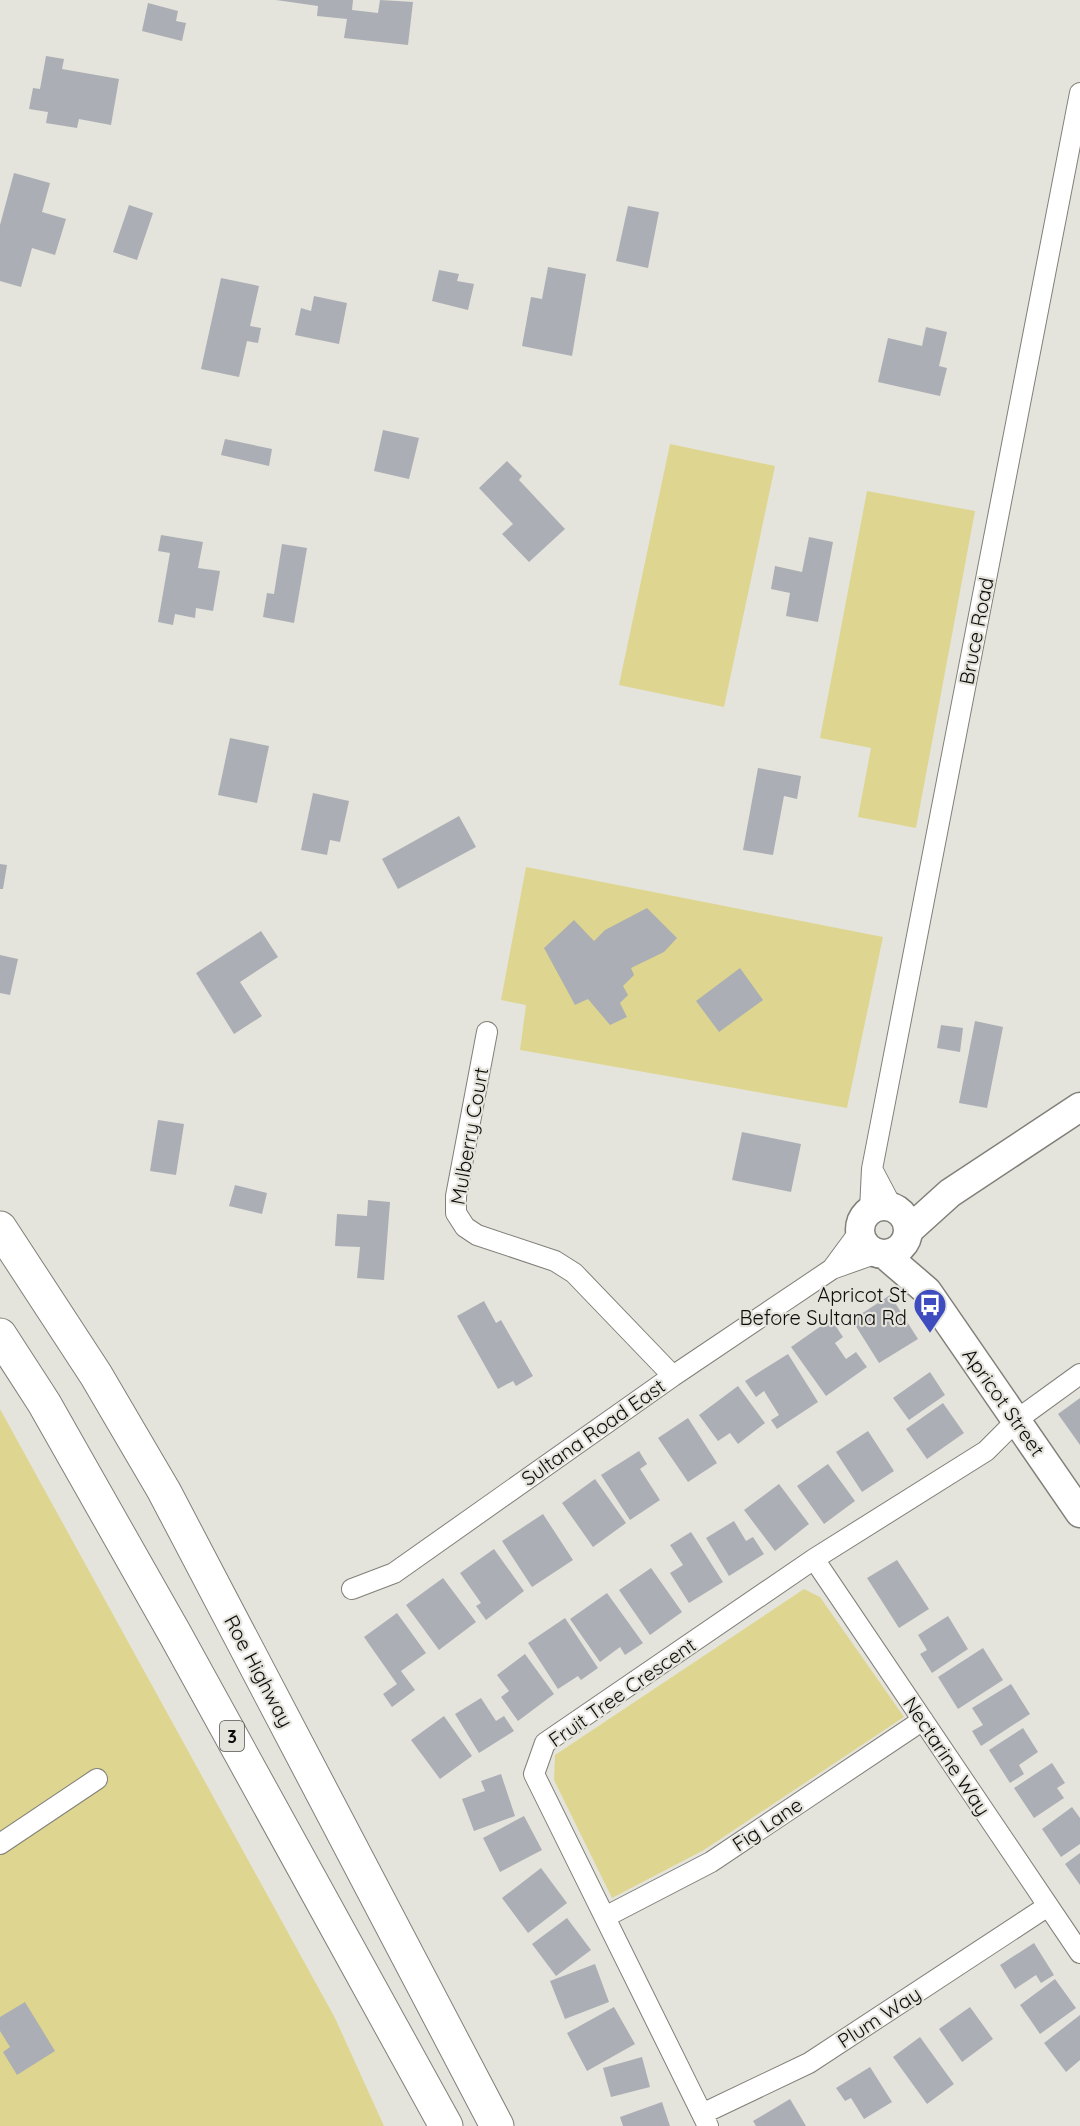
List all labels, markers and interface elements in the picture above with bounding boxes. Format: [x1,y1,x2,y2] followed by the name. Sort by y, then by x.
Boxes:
[953,575,999,687] street label: Bruce Road
[445,1065,493,1207] street label: Mulberry Court
[740,1282,907,1330] place label: Apricot St Before Sultana Rd
[912,1287,948,1334] bus stop icon: Apricot St Before Sultana Rd
[958,1343,1051,1461] street label: Apricot Street
[516,1373,670,1491] street label: Sultana Road East
[219,1611,299,1731] street label: Roe Highway
[544,1632,701,1752] street label: Fruit Tree Crescent
[898,1692,996,1820] street label: Nectarine Way
[220,1721,244,1751] road number: 3
[727,1792,807,1856] street label: Fig Lane
[833,1981,925,2053] street label: Plum Way

